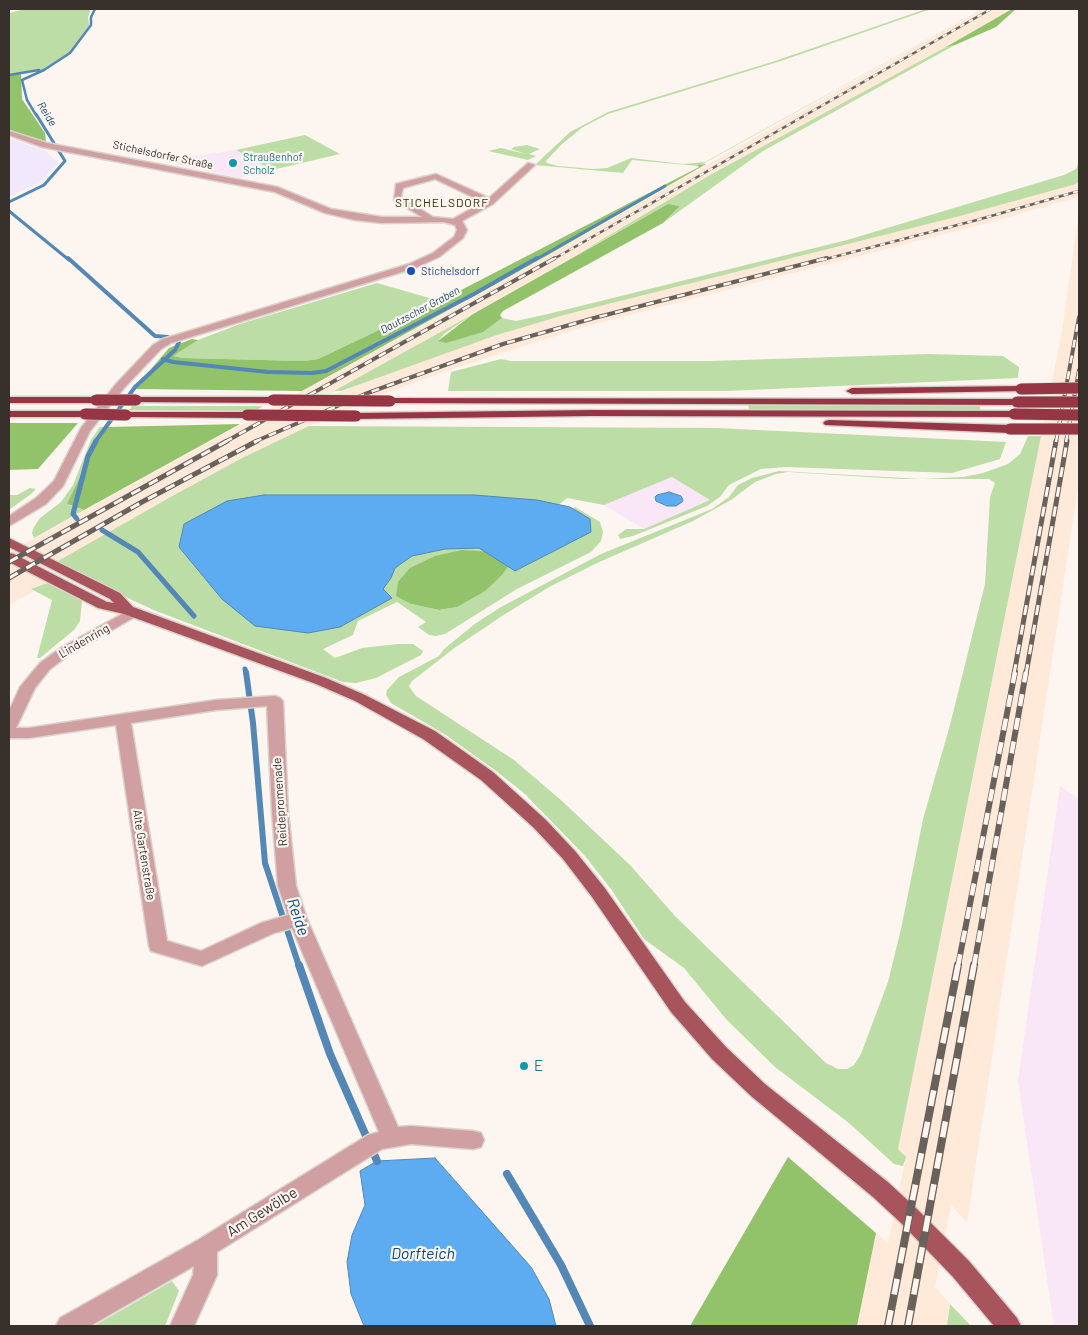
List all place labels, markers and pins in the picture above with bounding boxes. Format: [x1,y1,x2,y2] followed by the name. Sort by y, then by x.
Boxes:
[243,150,303,176] place label: Straußenhof Scholz
[227,157,239,169] marker: Straußenhof Scholz
[421,264,480,278] place label: Stichelsdorf
[405,265,417,277] marker: Stichelsdorf
[534,1057,543,1075] place label: E
[518,1060,530,1072] marker: E

